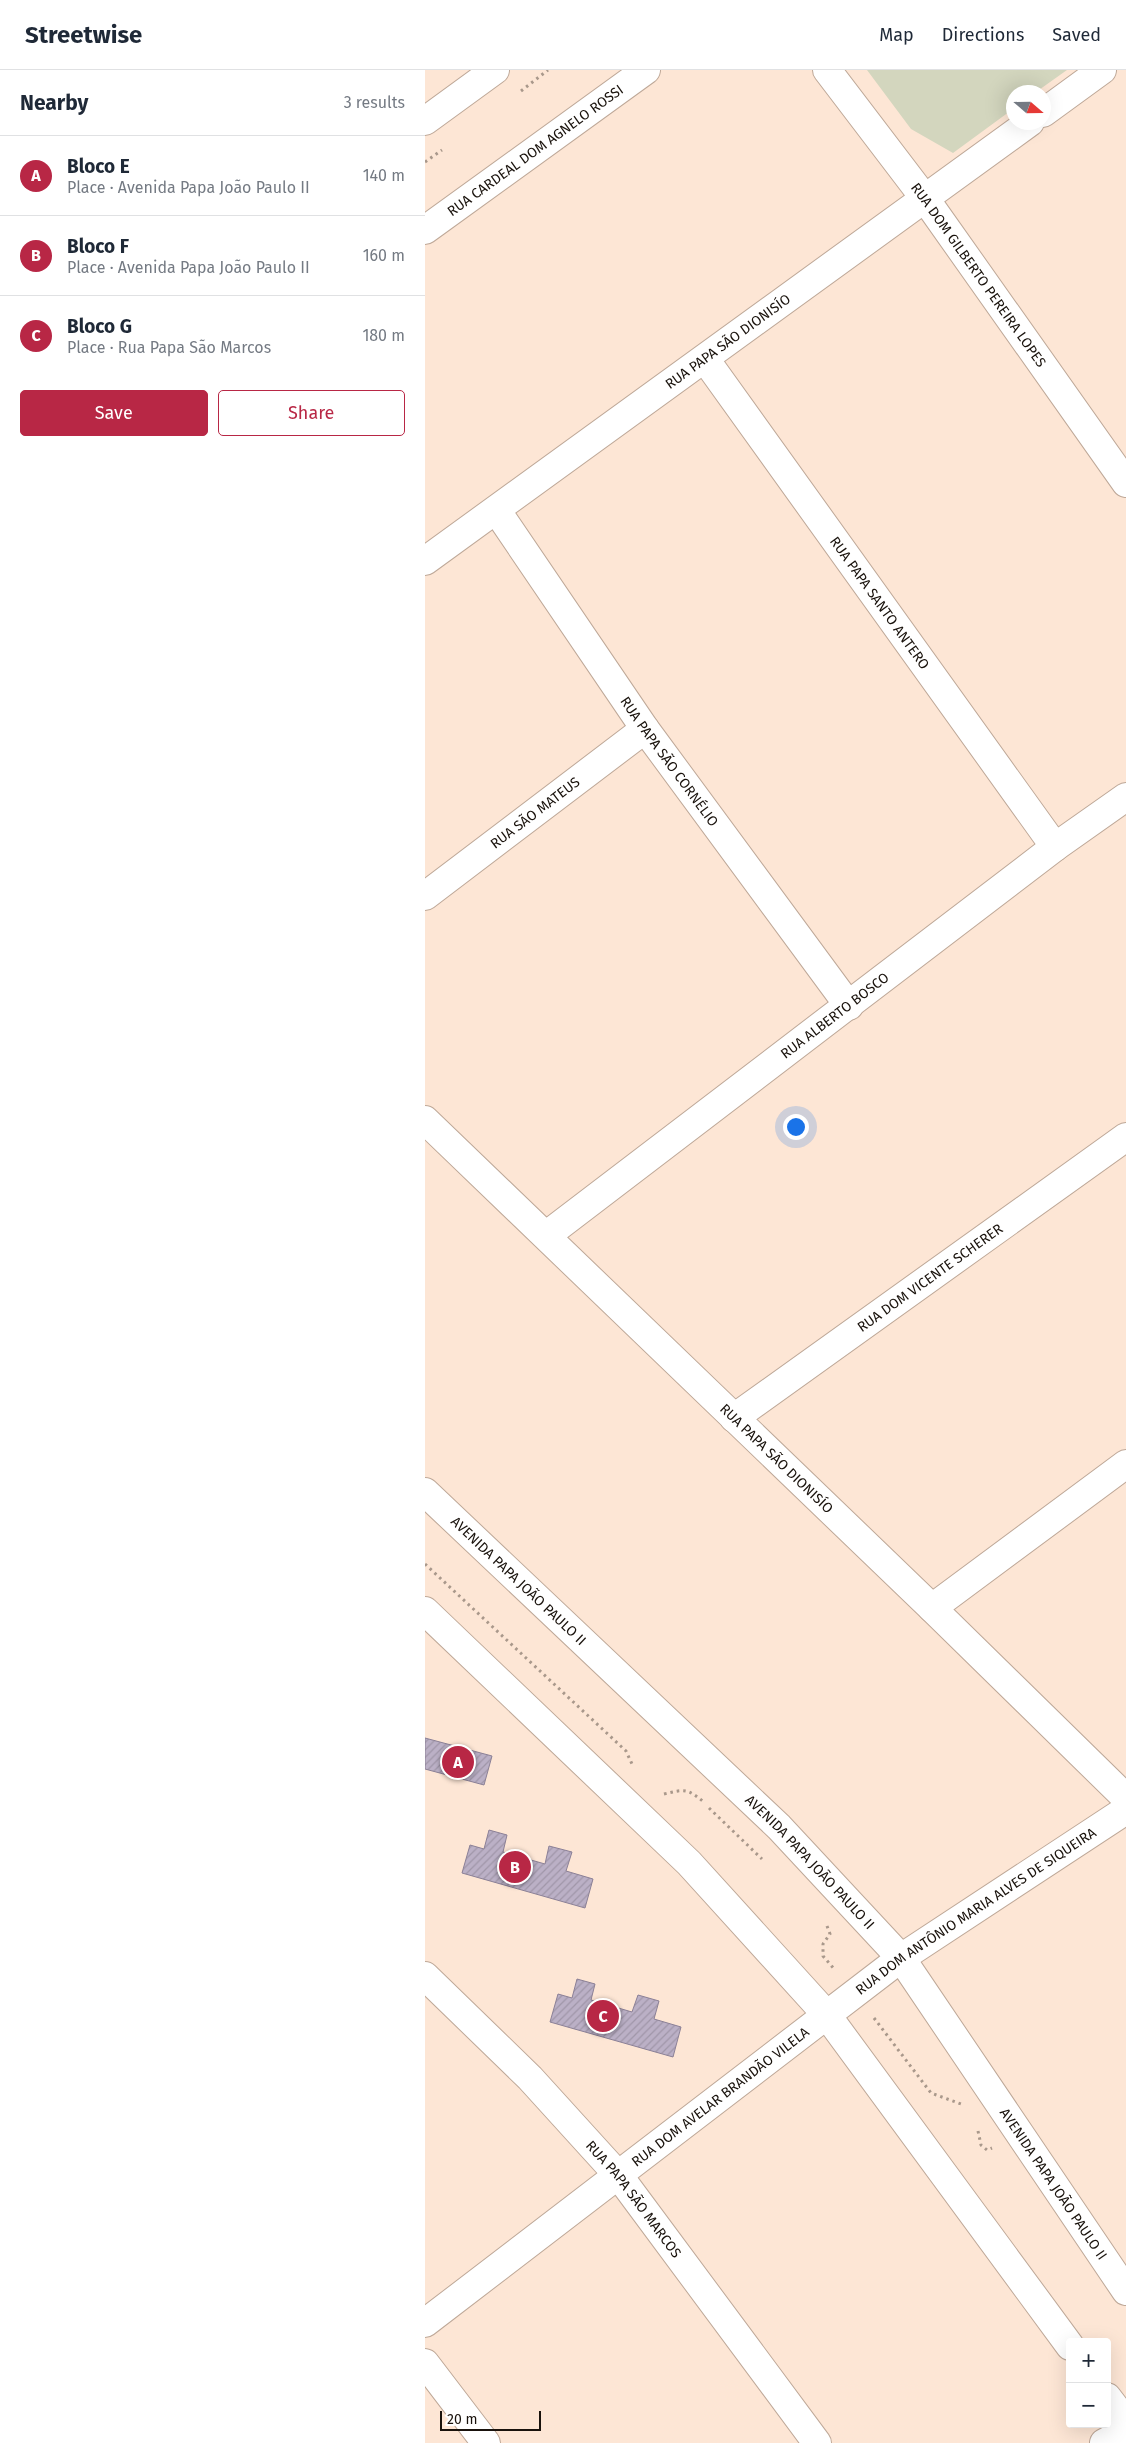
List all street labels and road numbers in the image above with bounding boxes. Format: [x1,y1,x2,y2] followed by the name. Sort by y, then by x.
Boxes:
[444,81,627,220] street label: RUA CARDEAL DOM AGNELO ROSSI
[907,180,1050,371] street label: RUA DOM GILBERTO PEREIRA LOPES
[662,291,794,393] street label: RUA PAPA SÃO DIONISÍO
[826,533,933,673] street label: RUA PAPA SANTO ANTERO
[616,693,722,830] street label: RUA PAPA SÃO CORNÉLIO
[487,773,584,852] street label: RUA SÃO MATEUS
[777,969,893,1062] street label: RUA ALBERTO BOSCO
[854,1220,1007,1336] street label: RUA DOM VICENTE SCHERER
[716,1400,836,1517] street label: RUA PAPA SÃO DIONISÍO
[447,1513,589,1649] street label: AVENIDA PAPA JOÃO PAULO II
[741,1792,878,1933] street label: AVENIDA PAPA JOÃO PAULO II
[852,1824,1099,1999] street label: RUA DOM ANTÔNIO MARIA ALVES DE SIQUEIRA
[628,2024,813,2170] street label: RUA DOM AVELAR BRANDÃO VILELA
[996,2105,1111,2263] street label: AVENIDA PAPA JOÃO PAULO II
[582,2137,685,2262] street label: RUA PAPA SÃO MARCOS

